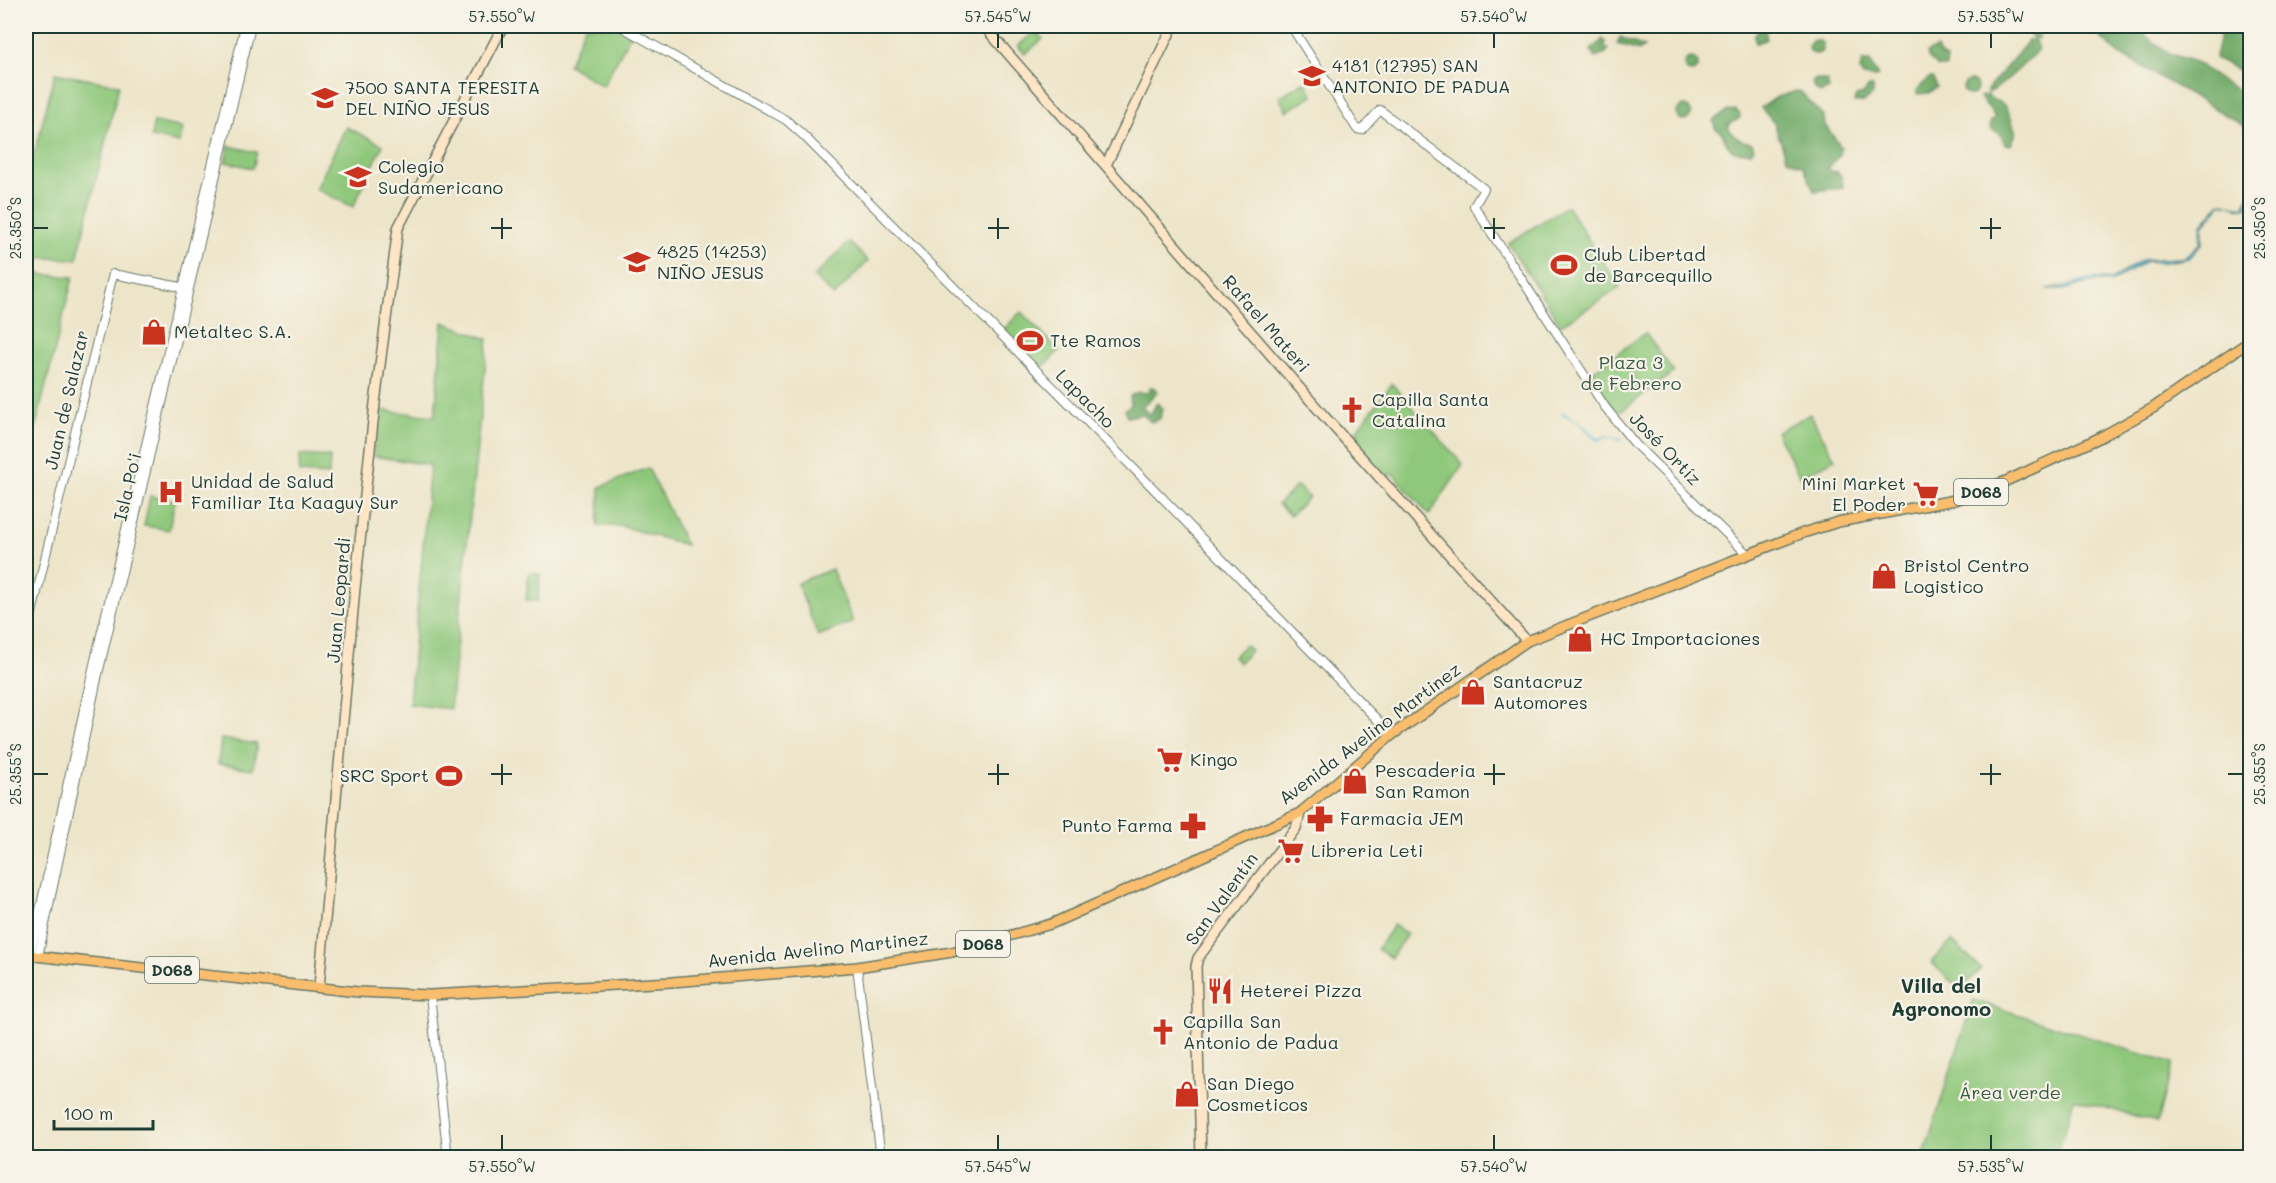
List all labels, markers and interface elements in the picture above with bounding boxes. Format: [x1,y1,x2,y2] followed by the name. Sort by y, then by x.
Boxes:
[468,6,536,26] text: 57.550°W
[965,6,1031,26] text: 57.545°W
[1460,6,1528,26] text: 57.540°W
[1958,6,2024,26] text: 57.535°W
[1332,53,1511,98] place label: 4181 (12795) SAN ANTONIO DE PADUA
[1297,61,1327,91] school or university icon: 4181 (12795) SAN ANTONIO DE PADUA
[345,75,540,120] place label: 7500 SANTA TERESITA DEL NIÑO JESUS
[310,83,340,113] school or university icon: 7500 SANTA TERESITA DEL NIÑO JESUS
[378,154,503,199] place label: Colegio Sudamericano
[343,162,373,192] school or university icon: Colegio Sudamericano
[5,197,25,259] text: 25.350°S
[2249,197,2269,259] text: 25.350°S
[657,239,767,284] place label: 4825 (14253) NIÑO JESUS
[1584,242,1712,287] place label: Club Libertad de Barcequillo
[622,247,652,277] school or university icon: 4825 (14253) NIÑO JESUS
[1549,250,1579,280] sports icon: Club Libertad de Barcequillo
[1218,270,1316,377] street label: Rafael Materi
[139,317,169,347] shop icon: Metaltec S.A.
[174,319,292,343] place label: Metaltec S.A.
[1015,326,1045,356] sports icon: Tte Ramos
[38,328,94,472] street label: Juan de Salazar
[1050,328,1141,352] place label: Tte Ramos
[1581,350,1682,395] park label: Plaza 3 de Febrero
[1051,363,1121,433] street label: Lapacho
[1372,387,1489,432] place label: Capilla Santa Catalina
[1337,395,1367,425] church icon: Capilla Santa Catalina
[1625,406,1707,490] street label: José Ortíz
[108,450,147,523] street label: Isla Po'i
[191,469,399,514] place label: Unidad de Salud Familiar Ita Kaaguy Sur
[1802,471,1906,516] place label: Mini Market El Poder
[156,477,186,507] hospital icon: Unidad de Salud Familiar Ita Kaaguy Sur
[1911,479,1941,509] supermarket icon: Mini Market El Poder
[1954,479,2008,505] road number: D068
[321,536,355,664] street label: Juan Leopardi
[1904,553,2029,598] place label: Bristol Centro Logistico
[1869,561,1899,591] shop icon: Bristol Centro Logistico
[1565,624,1595,654] shop icon: HC Importaciones
[1600,626,1760,650] place label: HC Importaciones
[1273,657,1465,810] street label: Avenida Avelino Martinez
[1493,669,1588,714] place label: Santacruz Automores
[1458,677,1488,707] shop icon: Santacruz Automores
[5,743,25,805] text: 25.355°S
[2249,743,2269,805] text: 25.355°S
[1155,745,1185,775] supermarket icon: Kingo
[1190,747,1238,771] place label: Kingo
[1375,758,1476,803] place label: Pescaderia San Ramon
[434,761,464,791] sports icon: SRC Sport
[340,763,429,787] place label: SRC Sport
[1340,766,1370,796] shop icon: Pescaderia San Ramon
[1305,804,1335,834] pharmacy icon: Farmacia JEM
[1340,806,1463,830] place label: Farmacia JEM
[1178,811,1208,841] pharmacy icon: Punto Farma
[1062,813,1173,837] place label: Punto Farma
[1276,836,1306,866] supermarket icon: Libreria Leti
[1311,838,1423,862] place label: Libreria Leti
[1179,847,1263,950] street label: San Valentín
[706,925,930,973] street label: Avenida Avelino Martinez
[956,931,1010,957] road number: D068
[145,957,199,983] road number: D068
[1891,972,1991,1021] district label: Villa del Agronomo
[1205,976,1235,1006] restaurant icon: Heterei Pizza
[1240,978,1362,1002] place label: Heterei Pizza
[1183,1009,1339,1054] place label: Capilla San Antonio de Padua
[1148,1017,1178,1047] church icon: Capilla San Antonio de Padua
[1207,1071,1308,1116] place label: San Diego Cosmeticos
[1172,1079,1202,1109] shop icon: San Diego Cosmeticos
[1959,1080,2061,1104] park label: Área verde
[54,1093,153,1131] scale bar
[63,1101,113,1125] text: 100 m
[468,1156,536,1176] text: 57.550°W
[965,1156,1031,1176] text: 57.545°W
[1460,1156,1528,1176] text: 57.540°W
[1958,1156,2024,1176] text: 57.535°W

